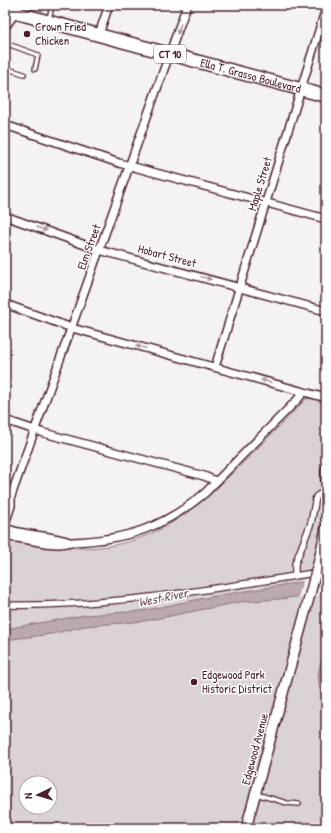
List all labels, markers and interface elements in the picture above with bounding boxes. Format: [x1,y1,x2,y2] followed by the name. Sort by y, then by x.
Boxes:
[35,18,86,49] place label: Crown Fried Chicken
[175,24,181,36] one-way arrow
[22,29,32,39] marker: Crown Fried Chicken
[154,45,186,63] road number: CT 10
[199,54,303,97] street label: Ella T. Grasso Boulevard
[243,154,276,213] street label: Maple Street
[72,221,105,272] street label: Elm Street
[36,226,48,232] one-way arrow
[136,240,199,272] street label: Hobart Street
[201,275,213,281] one-way arrow
[135,343,147,349] one-way arrow
[260,378,272,384] one-way arrow
[137,583,191,611] water label: West River
[202,666,273,697] place label: Edgewood Park Historic District
[189,677,199,687] marker: Edgewood Park Historic District
[237,711,272,786] street label: Edgewood Avenue
[18,775,58,815] north arrow
[21,792,35,799] text: N

